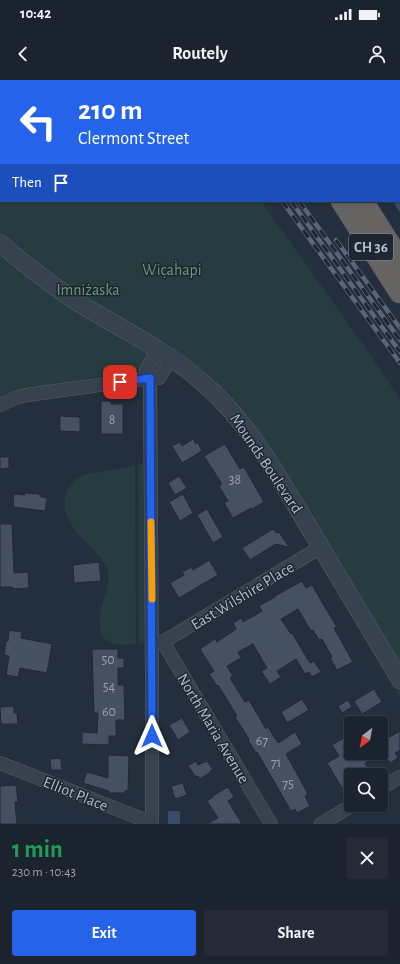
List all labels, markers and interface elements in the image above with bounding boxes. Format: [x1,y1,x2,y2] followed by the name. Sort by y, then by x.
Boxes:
[20,6,51,21] text: 10:42
[12,43,34,65] icon: back
[366,43,388,65] icon: person
[172,45,228,63] text: Routely
[12,96,64,148] icon: left
[78,97,143,125] text: 210 m
[78,130,189,148] text: Clermont Street
[50,172,72,194] icon: arrive
[12,175,42,190] text: Then
[349,234,393,260] road number: CH 36
[142,260,202,278] park label: Wic̣aḣapi
[56,282,120,298] park label: Imniżaska
[103,365,137,399] pin
[109,371,131,393] icon: arrive
[227,411,305,516] street label: Mounds Boulevard
[109,413,115,427] house number: 8
[229,473,241,487] house number: 38
[188,559,297,633] street label: East Wilshire Place
[101,653,115,667] house number: 50
[174,671,252,786] street label: North Maria Avenue
[103,680,116,694] house number: 54
[102,705,116,719] house number: 60
[131,715,173,757] position arrow
[344,716,388,760] north arrow
[344,716,388,812] map controls
[256,734,268,748] house number: 67
[271,756,281,770] house number: 71
[344,768,388,812] button: search
[41,774,110,814] street label: Elliot Place
[282,777,294,791] house number: 75
[346,837,388,879] button: close
[12,838,63,862] text: 1 min
[12,866,76,879] text: 230 m · 10:43
[12,910,196,956] button: Exit
[204,910,388,956] button: Share

